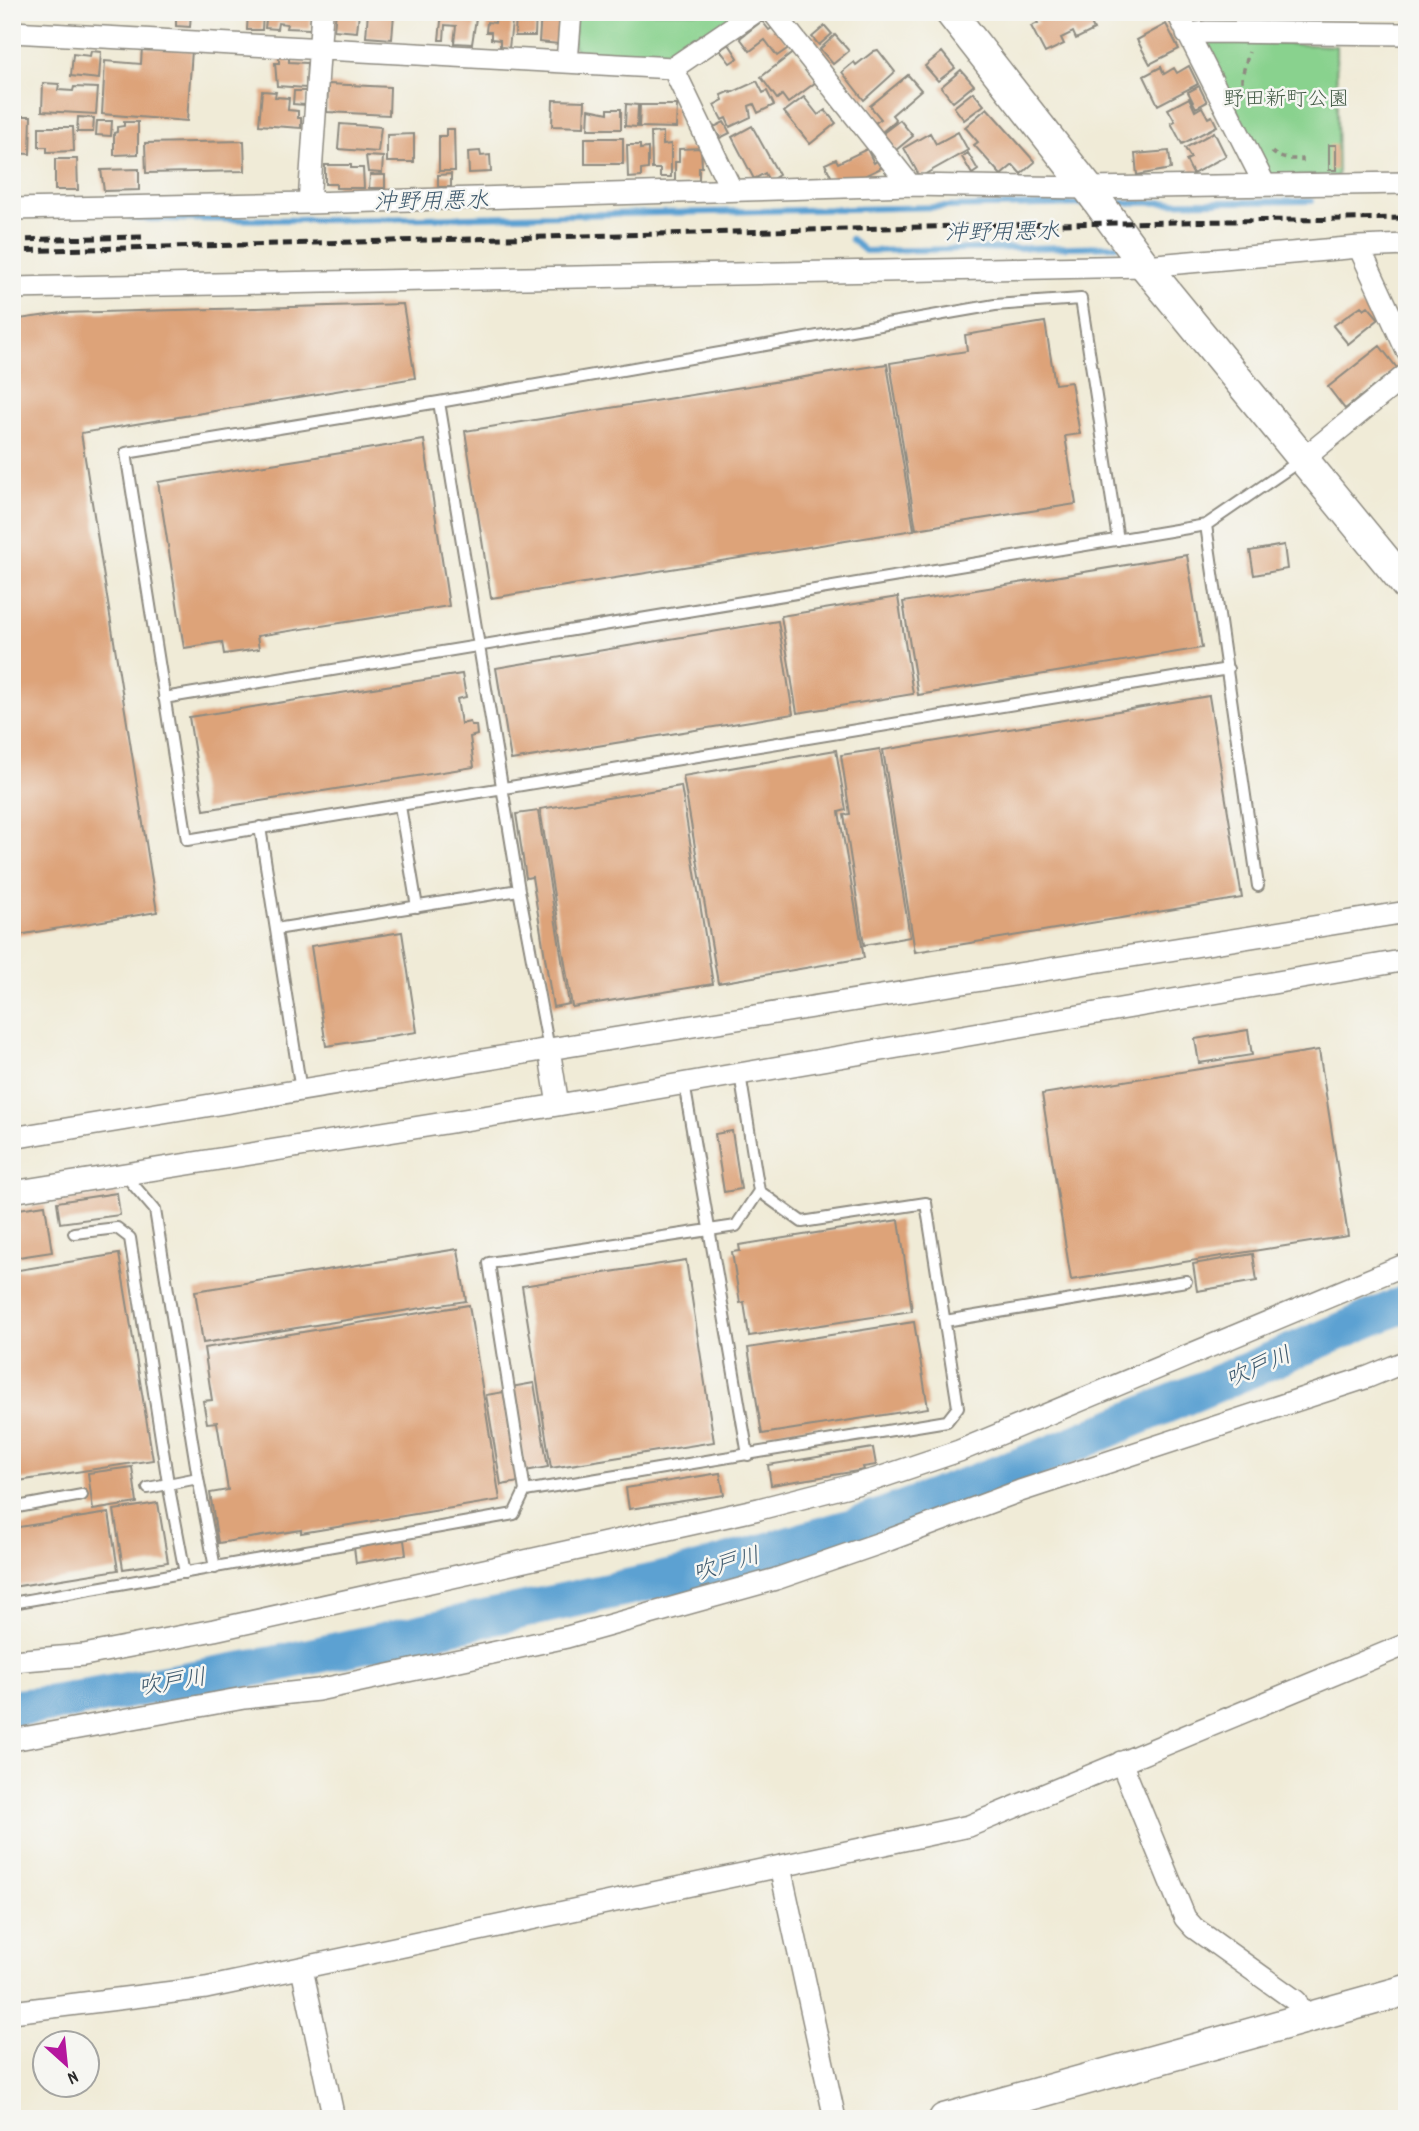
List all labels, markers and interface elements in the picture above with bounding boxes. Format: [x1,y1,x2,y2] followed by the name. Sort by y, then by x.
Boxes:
[1223,86,1349,116] park label: 野田新町公園
[373,186,489,221] water label: 沖野用悪水
[944,217,1060,252] water label: 沖野用悪水
[1221,1341,1298,1398] water label: 吹戸川
[689,1541,765,1592] water label: 吹戸川
[136,1663,209,1706] water label: 吹戸川
[32,2030,102,2100] north arrow
[62,2062,82,2090] text: N

